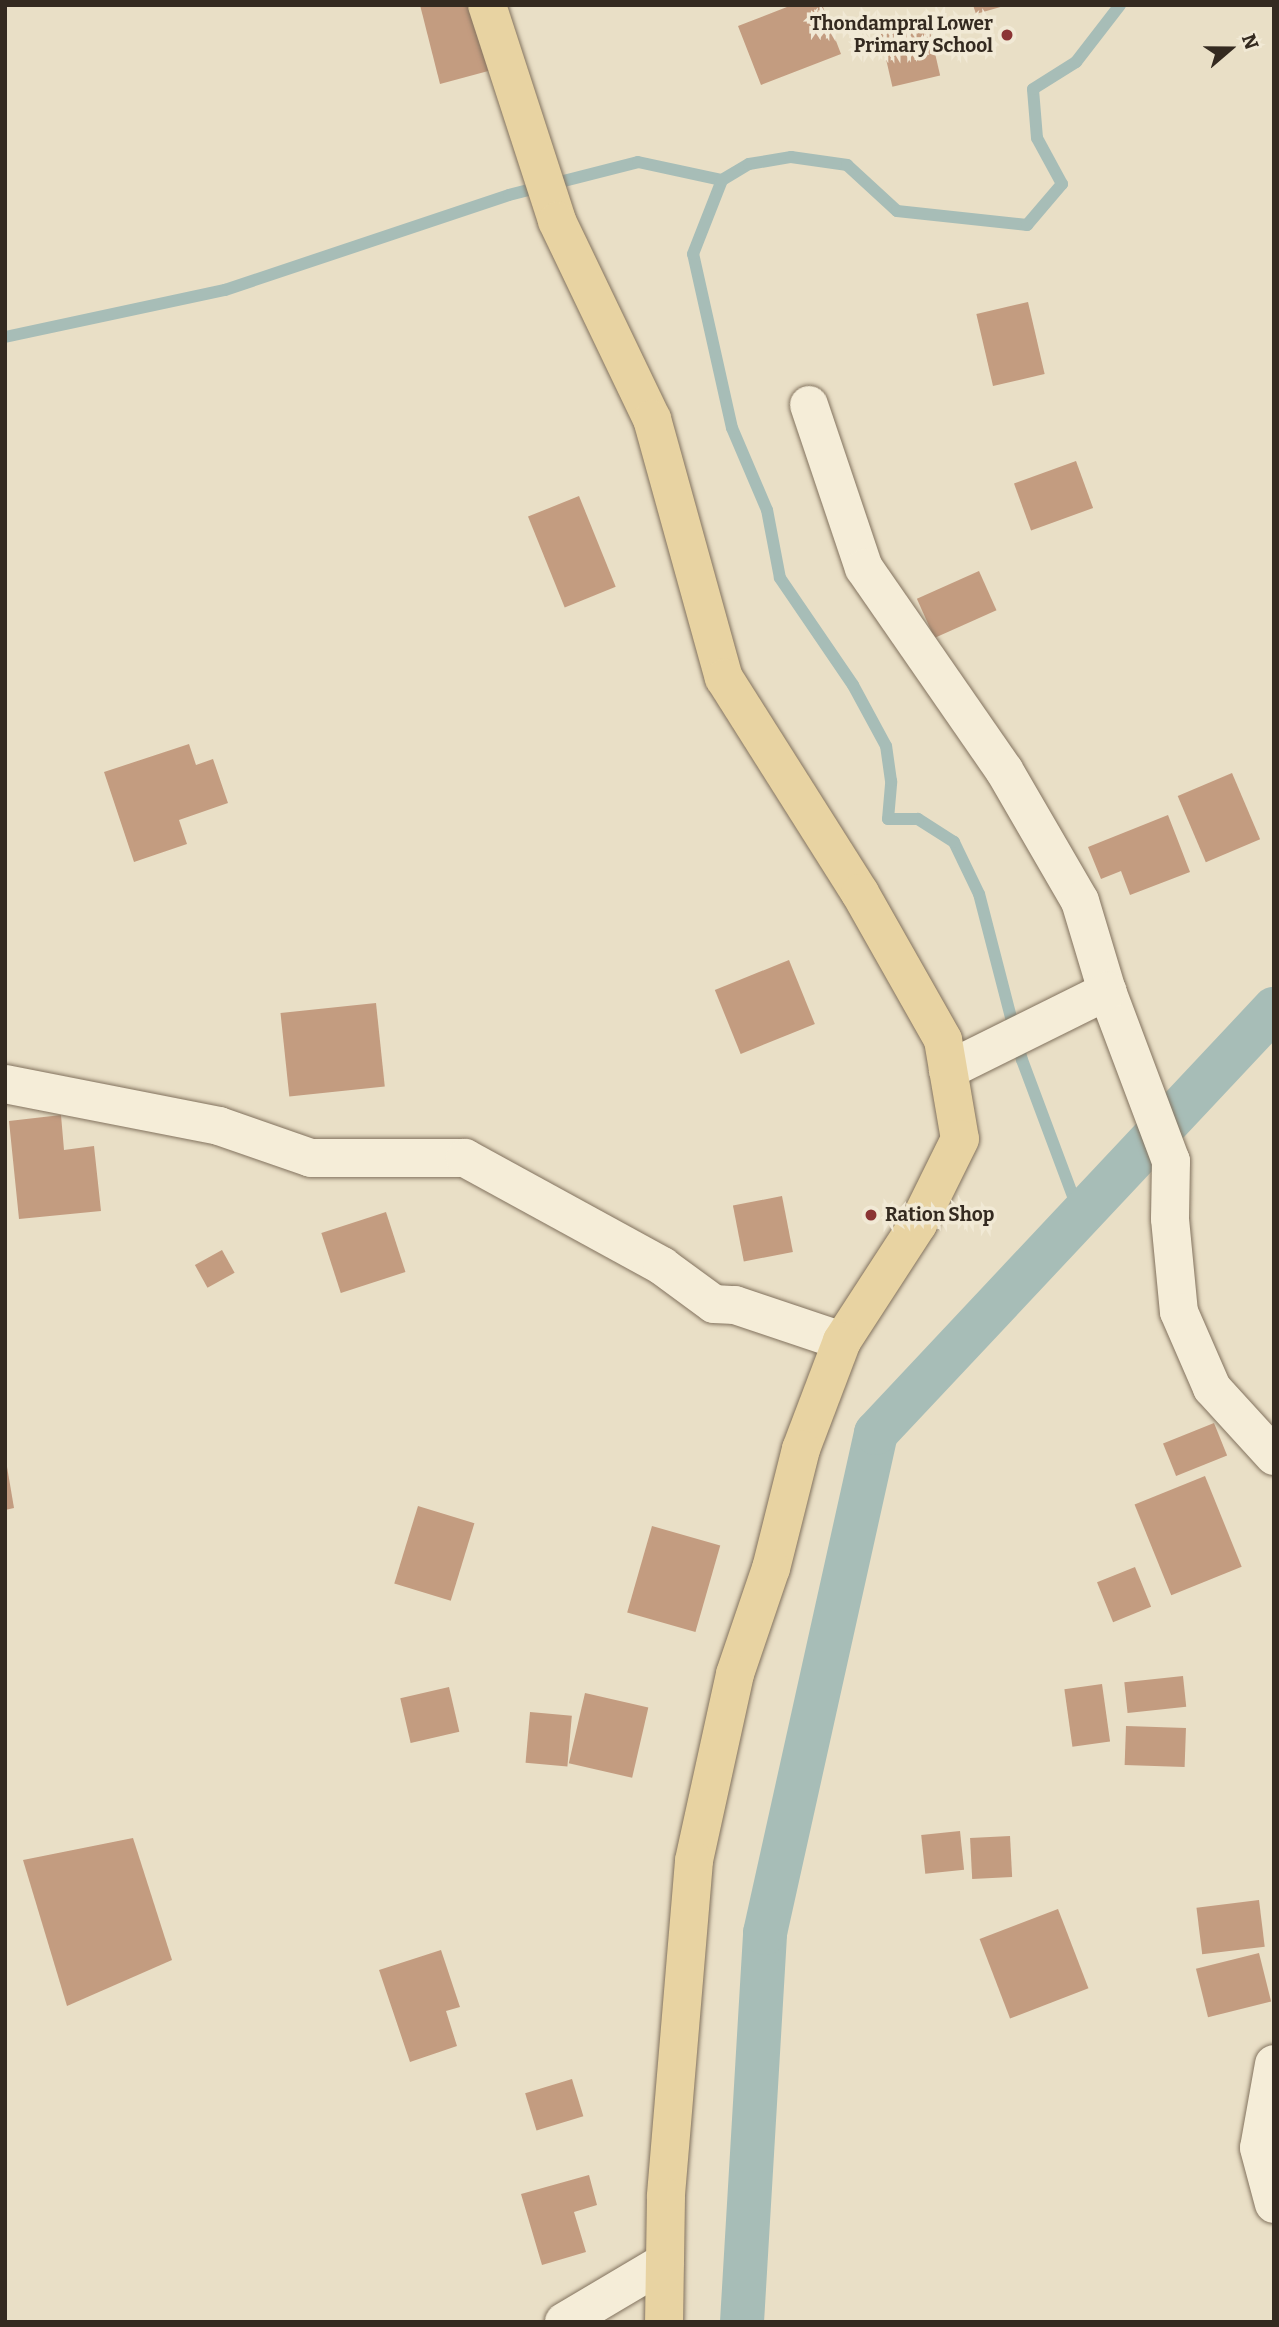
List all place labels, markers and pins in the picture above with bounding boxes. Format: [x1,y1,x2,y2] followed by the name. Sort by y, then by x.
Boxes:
[810,13,993,57] place label: Thondampral Lower Primary School
[999,27,1015,43] marker: Thondampral Lower Primary School
[885,1204,994,1226] place label: Ration Shop
[863,1207,879,1223] marker: Ration Shop

